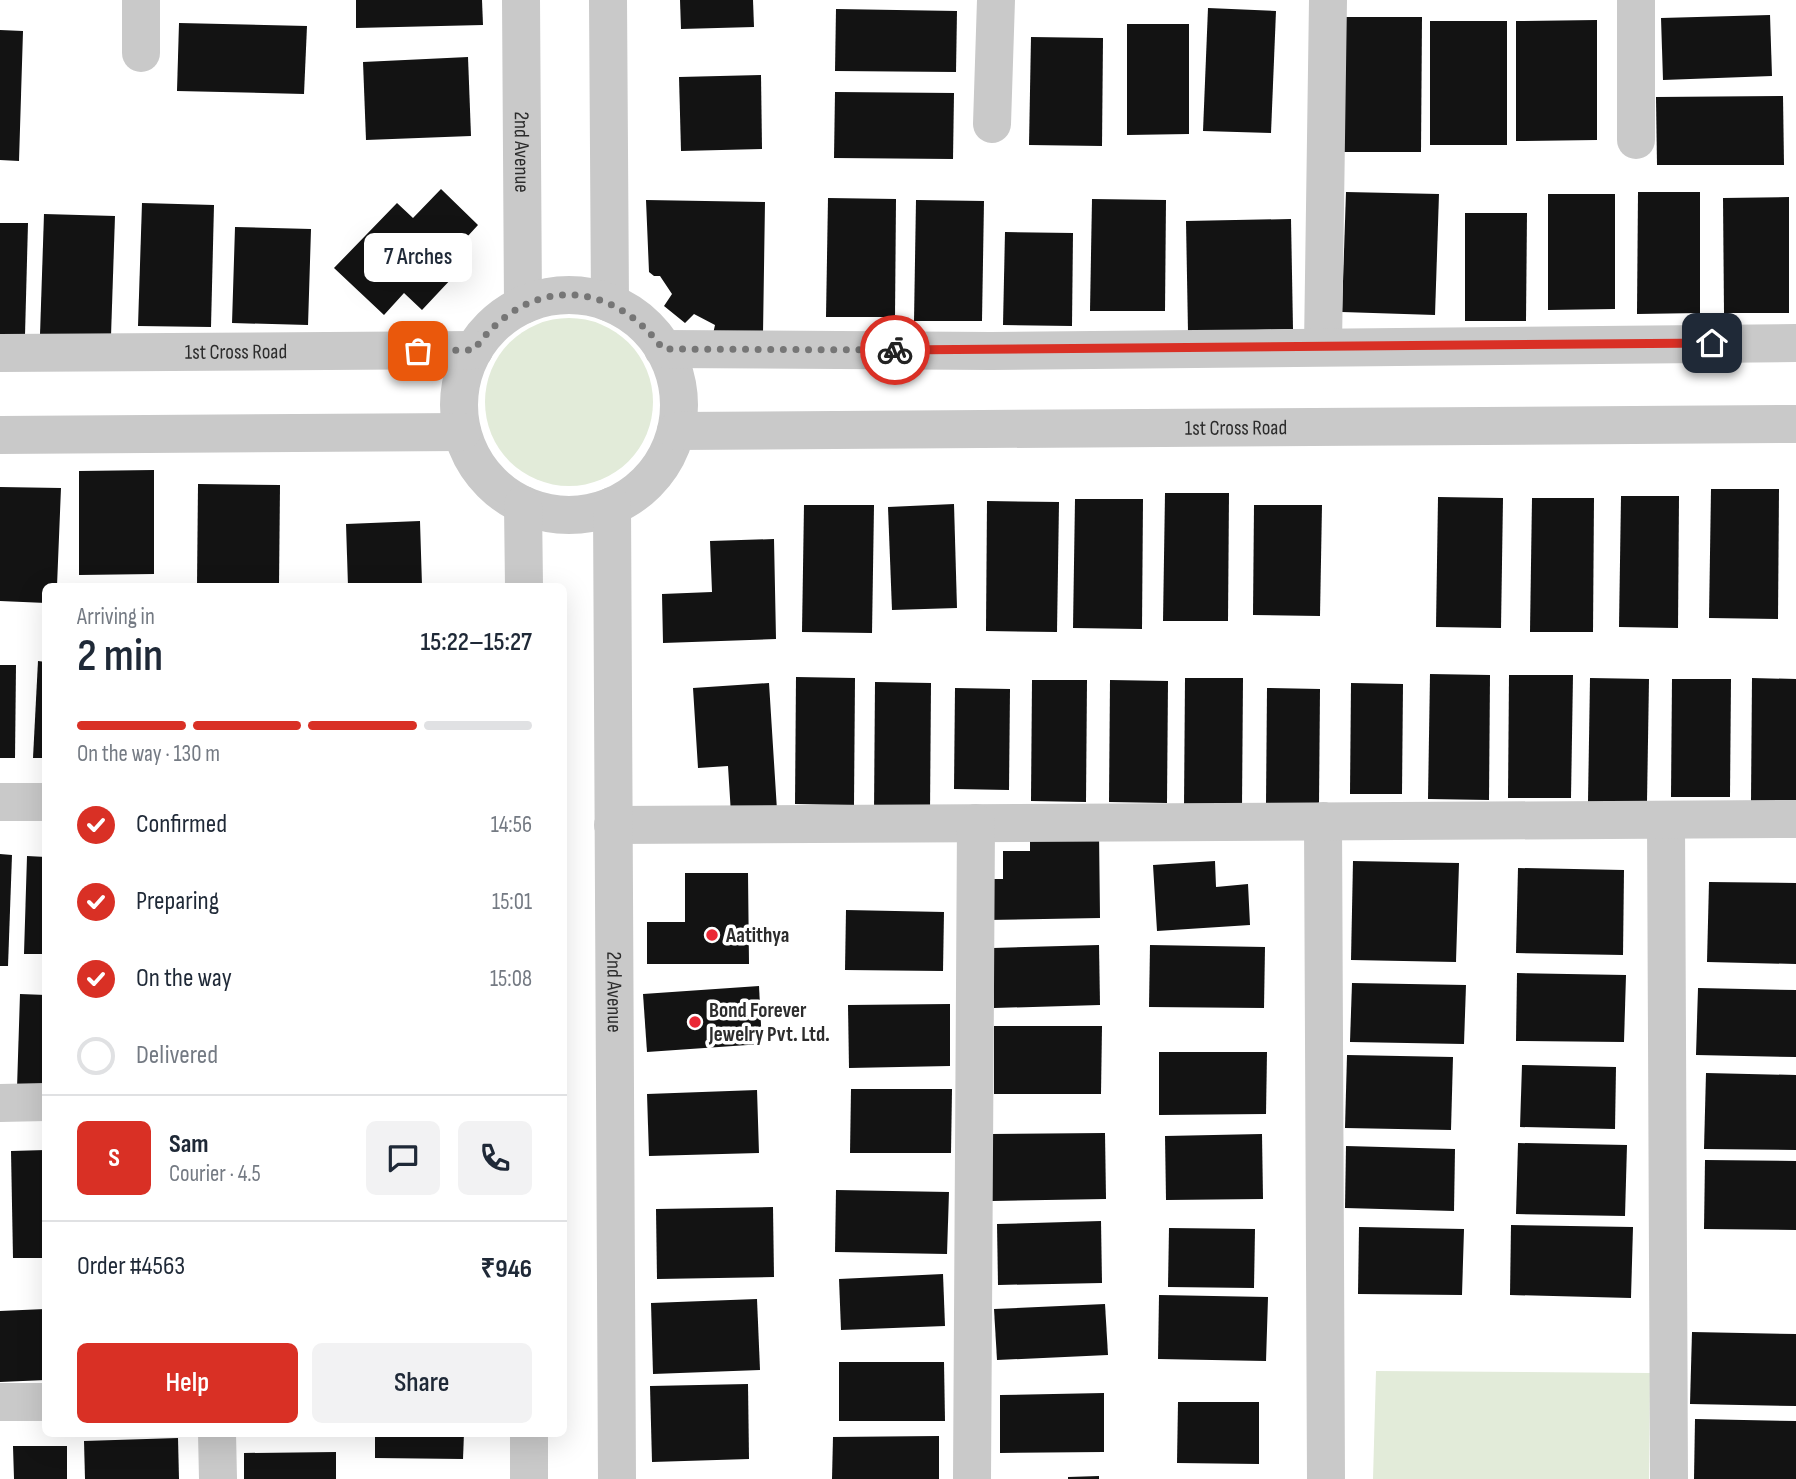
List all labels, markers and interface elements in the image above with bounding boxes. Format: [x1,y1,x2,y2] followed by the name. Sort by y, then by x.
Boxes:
[509,111,534,193] street label: 2nd Avenue
[364,232,472,281] callout: 7 Arches
[384,243,452,271] text: 7 Arches
[1682,313,1742,373] pin
[860,315,930,385] courier
[388,321,448,381] pin
[1693,324,1731,362] icon: home
[876,331,914,369] icon: bike
[399,332,437,370] icon: bag
[185,339,287,365] street label: 1st Cross Road
[1185,415,1287,441] street label: 1st Cross Road
[77,603,155,631] text: Arriving in
[420,627,532,658] text: 15:22–15:27
[77,629,163,684] text: 2 min
[77,740,220,768] text: On the way · 130 m
[77,806,115,844] icon: check
[136,809,227,840] text: Confirmed
[491,811,532,839] text: 14:56
[77,883,115,921] icon: check
[136,886,219,917] text: Preparing
[492,888,532,916] text: 15:01
[725,923,789,948] place label: Aatithya
[704,927,720,943] marker: Aatithya
[601,951,627,1033] street label: 2nd Avenue
[77,960,115,998] icon: check
[136,963,232,994] text: On the way
[490,965,532,993] text: 15:08
[708,998,830,1047] place label: Bond Forever Jewelry Pvt. Ltd.
[687,1014,703,1030] marker: Bond Forever Jewelry Pvt. Ltd.
[136,1040,218,1071] text: Delivered
[366,1121,440,1195] button: chat
[458,1121,532,1195] button: phone
[169,1129,209,1160] text: Sam
[108,1143,120,1174] text: S
[169,1160,261,1188] text: Courier · 4.5
[77,1251,185,1282] text: Order #4563
[480,1254,532,1285] text: ₹946
[77,1343,298,1423] button: Help
[312,1343,532,1423] button: Share

